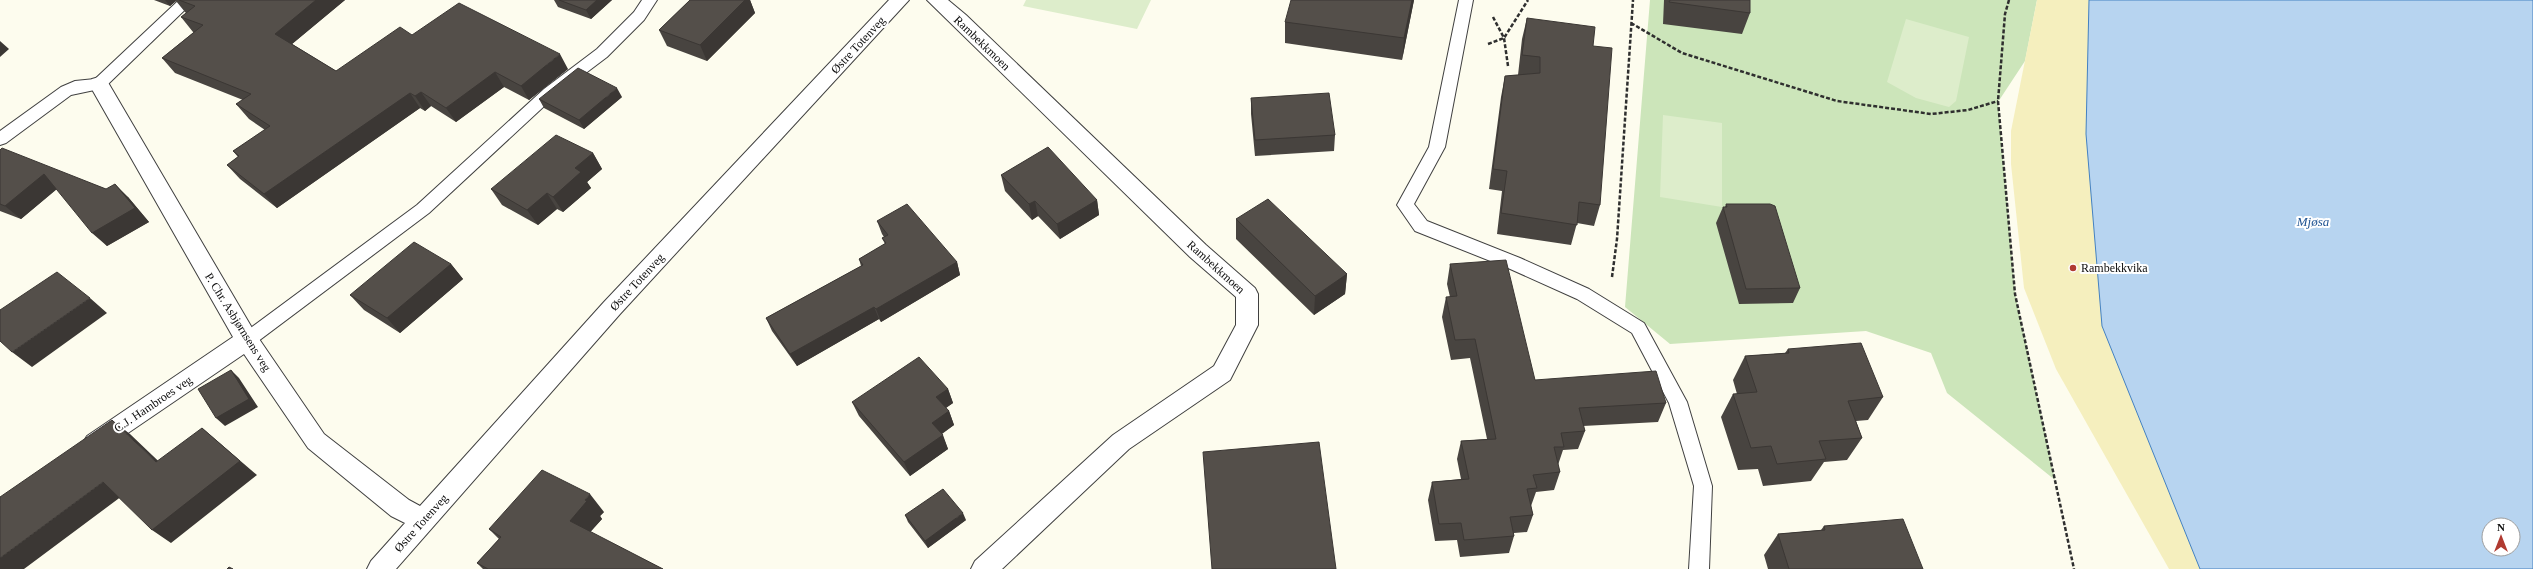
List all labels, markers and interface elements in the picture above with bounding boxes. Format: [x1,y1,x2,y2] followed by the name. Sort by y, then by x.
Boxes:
[828,13,888,77] street label: Østre Totenveg
[951,13,1013,73] street label: Rambekkmoen
[2296,214,2330,229] water label: Mjøsa
[1184,237,1248,297] street label: Rambekkmoen
[607,250,667,314] street label: Østre Totenveg
[2081,261,2148,275] place label: Rambekkvika
[2068,263,2078,273] marker: Rambekkvika
[202,270,274,374] street label: P. Chr. Asbjørnsens veg
[111,373,195,435] street label: C.J. Hambroes veg
[391,491,451,555] street label: Østre Totenveg
[2481,517,2521,557] north arrow
[2497,521,2505,533] text: N

